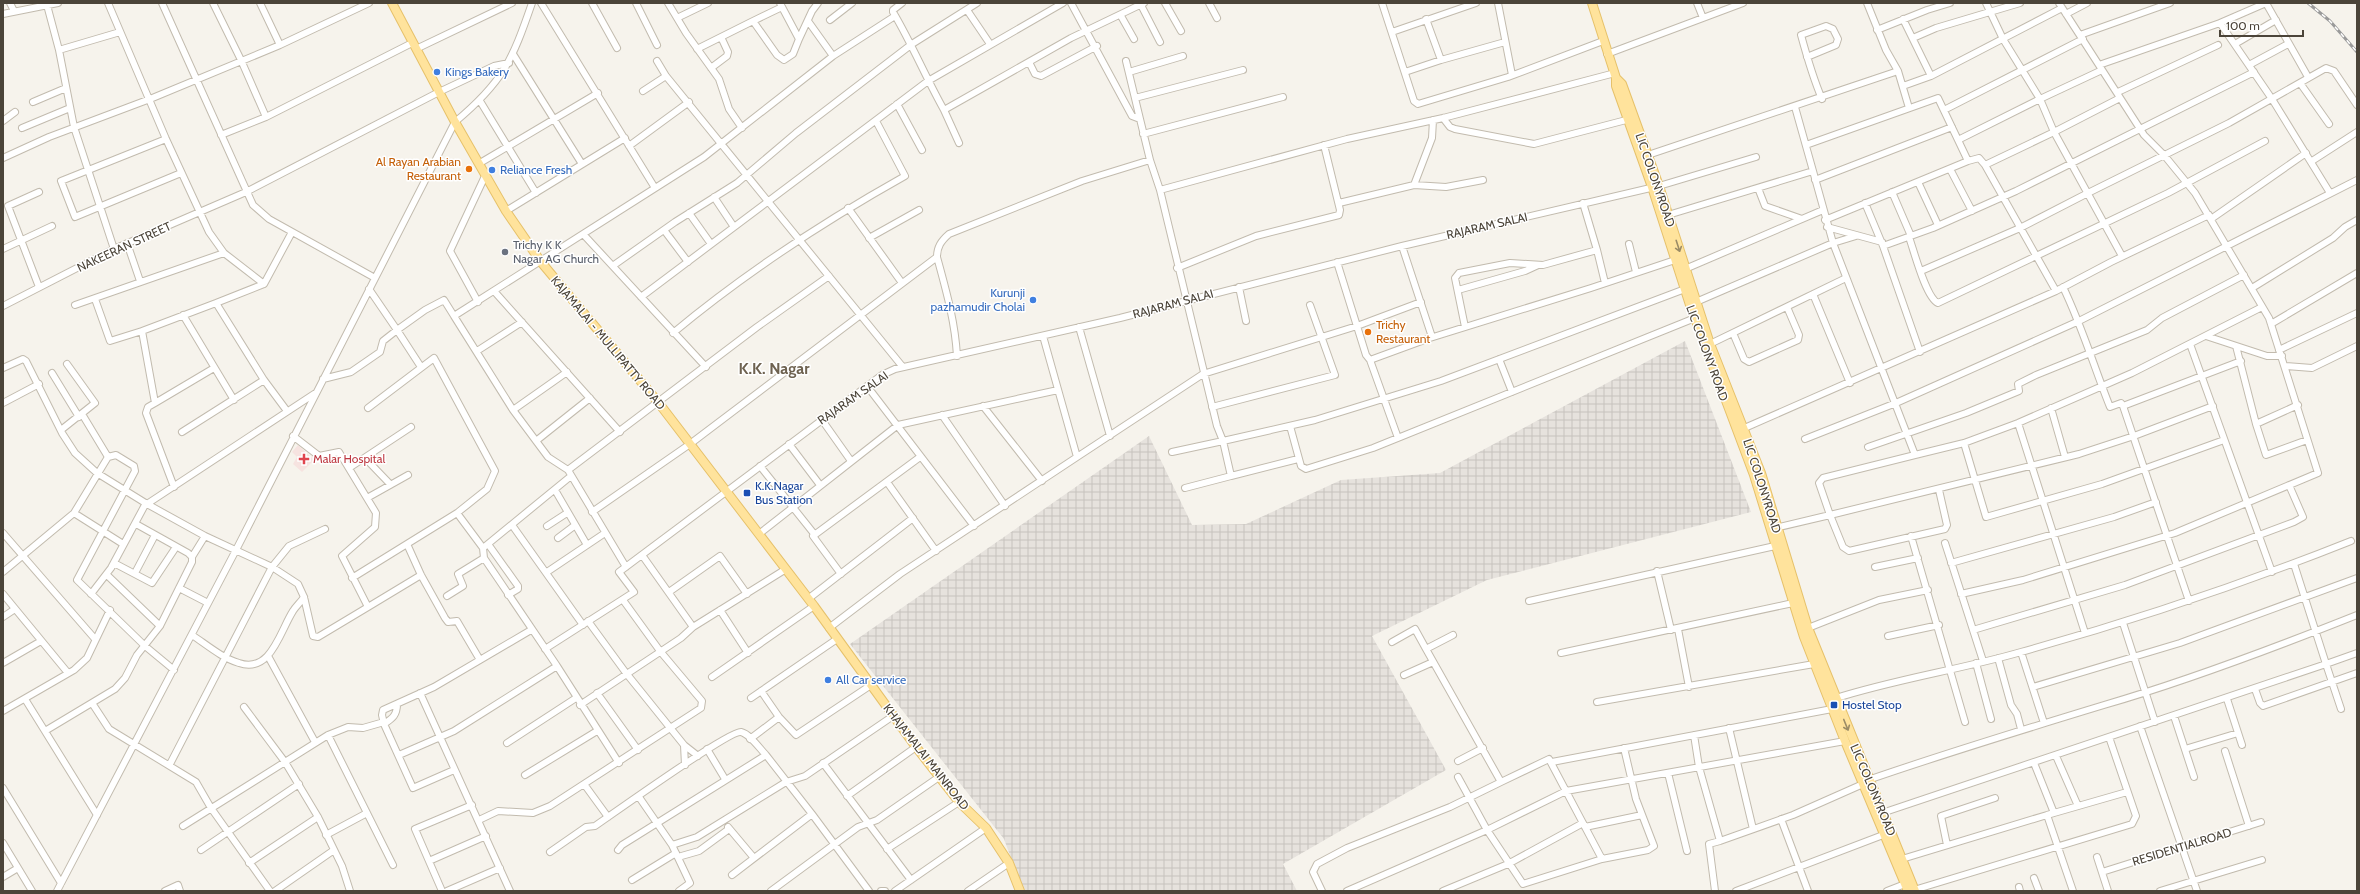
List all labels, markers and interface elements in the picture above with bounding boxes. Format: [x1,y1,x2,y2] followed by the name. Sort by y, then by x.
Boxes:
[2220,12,2303,38] scale bar
[2226,18,2260,33] text: 100 m
[445,64,509,79] place label: Kings Bakery
[432,67,442,77] marker: Kings Bakery
[1632,131,1679,229] street label: LIC COLONYROAD
[376,154,461,183] place label: Al Rayan Arabian Restaurant
[500,162,572,177] place label: Reliance Fresh
[464,164,474,174] marker: Al Rayan Arabian Restaurant
[487,165,497,175] marker: Reliance Fresh
[1445,209,1529,242] street label: RAJARAM SALAI
[74,218,174,275] street label: NAKEERAN STREET
[513,237,599,266] place label: Trichy K K Nagar AG Church
[1675,239,1682,252] one-way arrow
[500,247,510,257] marker: Trichy K K Nagar AG Church
[548,273,669,413] street label: KAJAMALAI - MULLIPATTY ROAD
[930,285,1025,314] place label: Kurunji pazhamudir Cholai
[1131,286,1215,322] street label: RAJARAM SALAI
[1028,295,1038,305] marker: Kurunji pazhamudir Cholai
[1683,303,1732,403] street label: LIC COLONY ROAD
[1376,317,1430,346] place label: Trichy Restaurant
[1363,327,1373,337] marker: Trichy Restaurant
[738,359,810,378] district label: K.K. Nagar
[814,368,891,428] street label: RAJARAM SALAI
[1740,437,1785,535] street label: LIC COLONYROAD
[313,451,385,466] place label: Malar Hospital
[298,453,310,465] marker: Malar Hospital
[755,478,813,507] place label: K.K.Nagar Bus Station
[742,488,752,498] marker: K.K.Nagar Bus Station
[836,672,906,687] place label: All Car service
[823,675,833,685] marker: All Car service
[1842,697,1902,712] place label: Hostel Stop
[1829,700,1839,710] marker: Hostel Stop
[880,701,973,813] street label: KHAJAMALAI MAINROAD
[1842,718,1850,730] one-way arrow
[1847,742,1900,838] street label: LIC COLONYROAD
[2130,824,2234,869] street label: RESIDENTIALROAD

